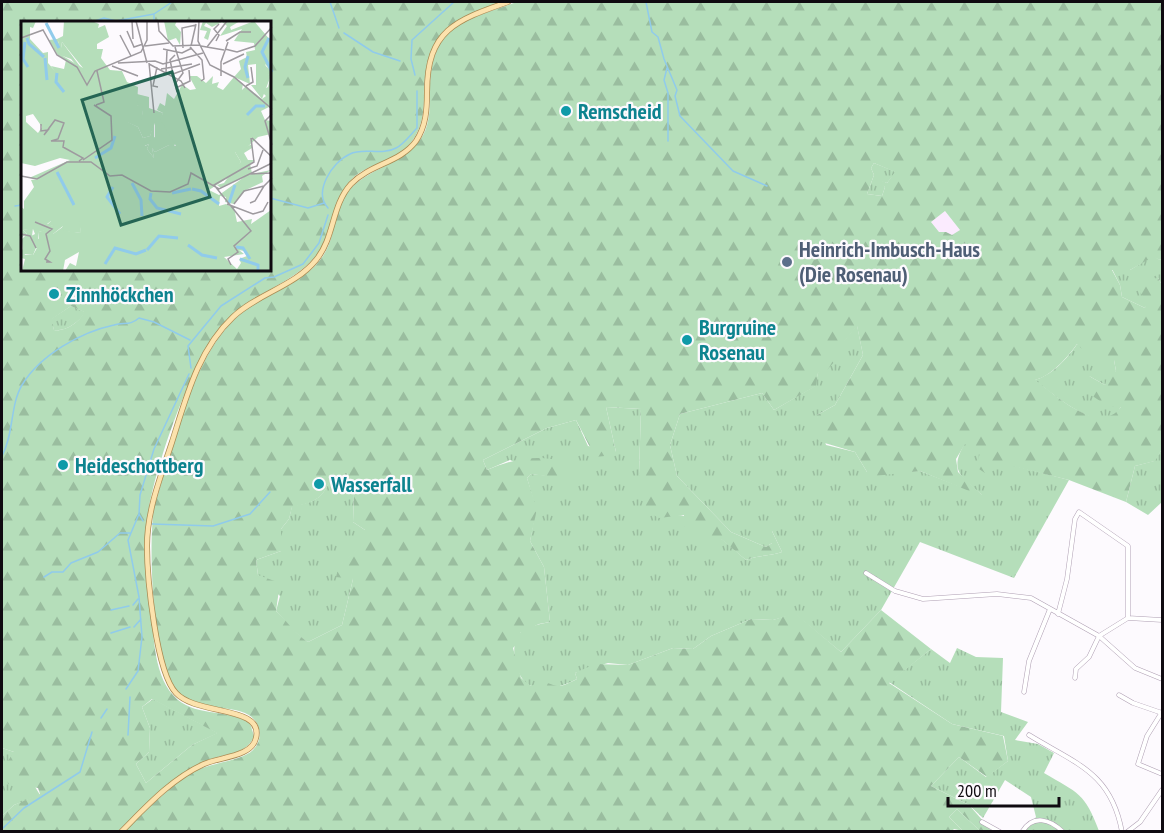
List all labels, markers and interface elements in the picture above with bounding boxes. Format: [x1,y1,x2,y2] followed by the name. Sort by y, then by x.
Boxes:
[21,21,272,272] inset map
[578,97,662,125] place label: Remscheid
[559,104,573,118] marker: Remscheid
[799,235,980,288] place label: Heinrich-Imbusch-Haus (Die Rosenau)
[780,255,794,269] marker: Heinrich-Imbusch-Haus (Die Rosenau)
[66,280,174,308] place label: Zinnhöckchen
[47,287,61,301] marker: Zinnhöckchen
[699,313,776,366] place label: Burgruine Rosenau
[680,333,694,347] marker: Burgruine Rosenau
[75,451,203,479] place label: Heideschottberg
[56,458,70,472] marker: Heideschottberg
[330,470,413,498] place label: Wasserfall
[312,477,326,491] marker: Wasserfall
[948,770,1059,808] scale bar
[957,779,997,802] text: 200 m

